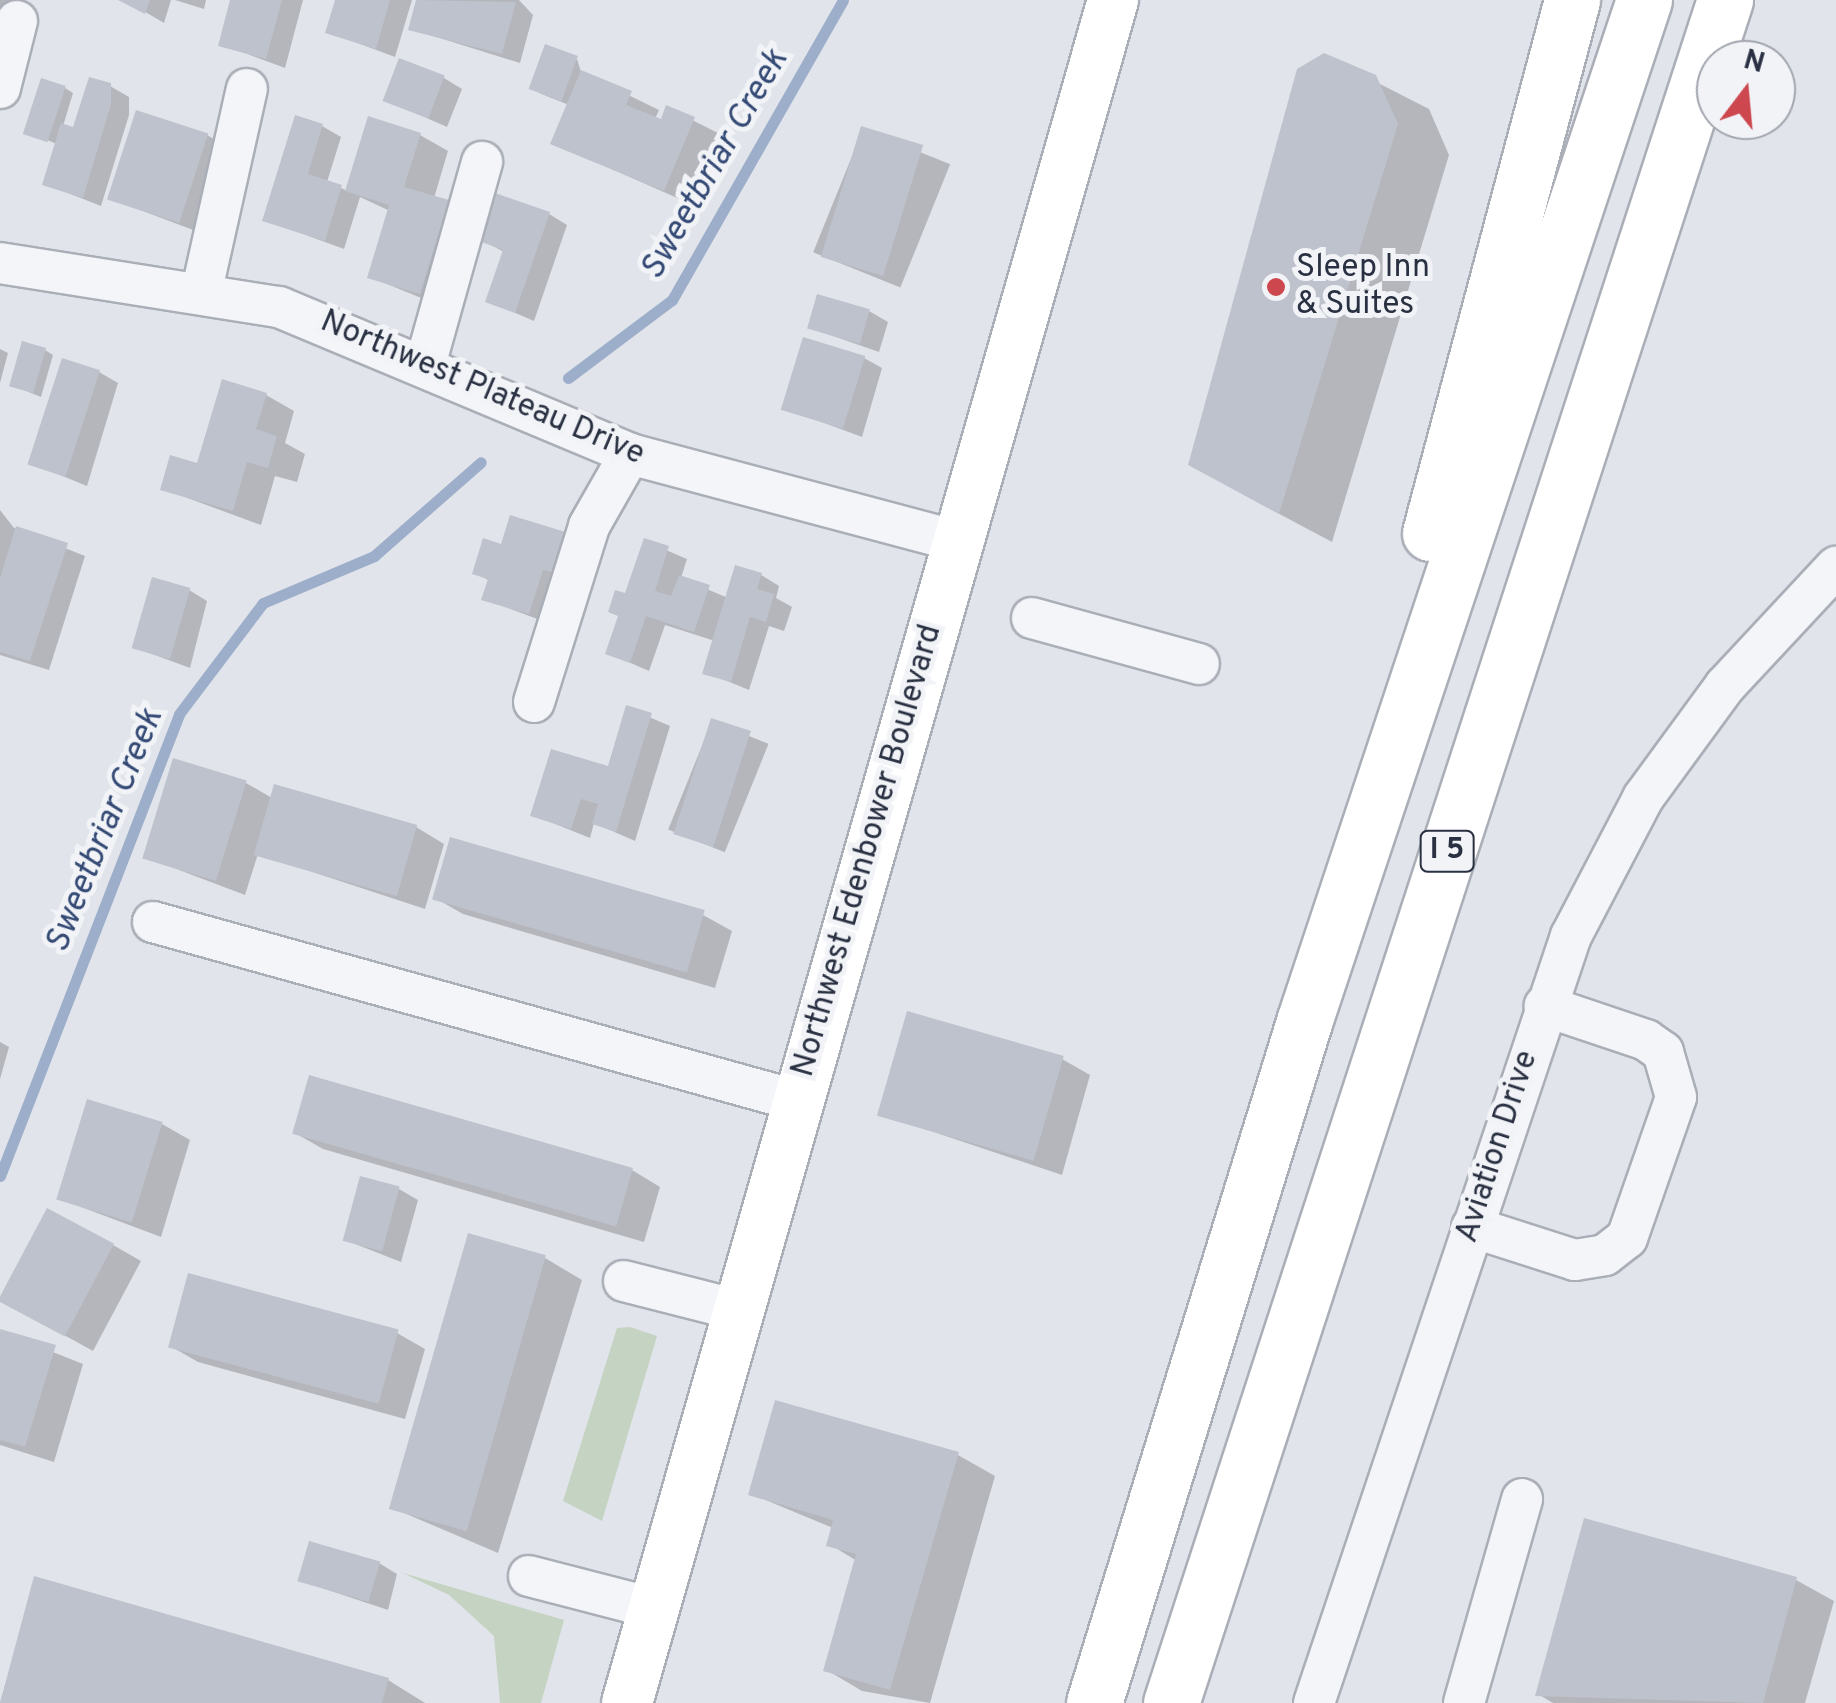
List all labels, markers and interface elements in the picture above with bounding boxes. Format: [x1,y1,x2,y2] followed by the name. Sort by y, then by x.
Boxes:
[1696,40,1796,140] north arrow
[632,42,798,288] water label: Sweetbriar Creek
[1739,43,1768,83] text: N
[1296,250,1430,325] place label: Sleep Inn & Suites
[1265,276,1287,298] marker: Sleep Inn & Suites
[314,303,650,475] street label: Northwest Plateau Drive
[785,620,951,1082] street label: Northwest Edenbower Boulevard
[37,703,173,959] water label: Sweetbriar Creek
[1420,826,1474,876] road number: I 5
[1449,1046,1547,1248] street label: Aviation Drive

